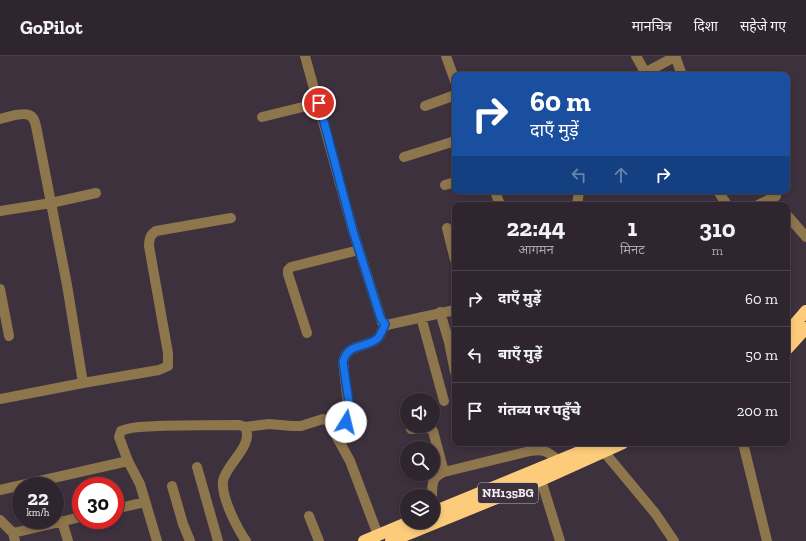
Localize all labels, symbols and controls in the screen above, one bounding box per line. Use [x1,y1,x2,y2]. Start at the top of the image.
text: GoPilot [20,16,82,39]
text: मानचित्र [632,18,672,35]
text: दिशा [694,18,718,35]
text: सहेजे गए [740,18,786,35]
text: 60 m [530,85,591,118]
pin [302,86,336,120]
icon: right [464,88,516,140]
icon: arrive [308,92,330,114]
text: दाएँ मुड़ें [530,119,579,141]
icon: left [568,164,590,186]
icon: ahead [610,164,632,186]
icon: right [652,164,674,186]
text: 22:44 [506,213,566,242]
text: 1 [628,213,637,242]
text: 310 [699,214,736,243]
text: आगमन [518,242,554,257]
text: मिनट [620,242,645,257]
text: m [712,243,723,258]
icon: right [464,288,486,310]
text: दाएँ मुड़ें [498,289,541,307]
text: 60 m [745,290,778,308]
icon: left [464,344,486,366]
text: बाएँ मुड़ें [498,345,542,363]
text: 50 m [745,346,778,364]
map controls [400,393,440,529]
button: sound [400,393,440,433]
icon: arrive [464,400,486,422]
position arrow [325,401,367,443]
text: गंतव्य पर पहुँचे [498,401,581,419]
text: 200 m [737,402,778,420]
button: search [400,441,440,481]
speed limit sign: 30 [72,477,124,529]
road number: NH135BG [478,483,538,503]
text: 22 [27,486,49,510]
button: layers [400,489,440,529]
text: km/h [27,507,49,519]

